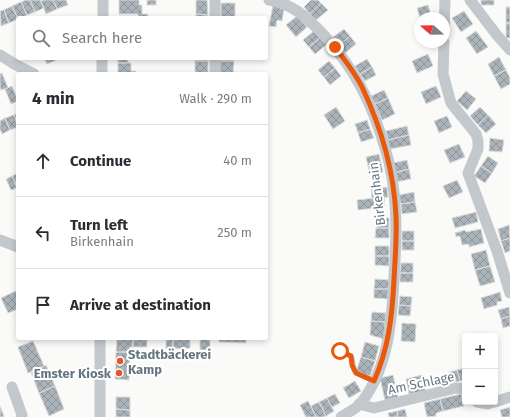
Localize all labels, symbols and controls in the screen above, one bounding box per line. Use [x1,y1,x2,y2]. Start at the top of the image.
north arrow [414,12,450,48]
search box [16,16,268,60]
icon: search [30,27,52,49]
text: Search here [62,29,142,47]
route end [326,38,344,56]
text: 4 min [32,88,75,109]
text: Walk · 290 m [179,91,252,106]
icon: ahead [32,150,54,172]
text: Continue [70,152,131,170]
text: 40 m [223,153,252,168]
street label: Birkenhain [366,161,388,227]
text: Turn left [70,216,128,234]
icon: left [32,222,54,244]
text: 250 m [217,225,252,240]
text: Birkenhain [70,234,134,249]
icon: arrive [32,294,54,316]
text: Arrive at destination [70,296,211,314]
map controls [462,333,498,405]
button: + [462,333,498,369]
route start [331,342,349,360]
place label: Stadtbäckerei Kamp [128,347,211,377]
marker: Stadtbäckerei Kamp [115,356,125,366]
place label: Emster Kiosk [34,366,112,381]
marker: Emster Kiosk [114,368,124,378]
street label: Am Schlage [387,369,455,397]
button: − [462,369,498,405]

